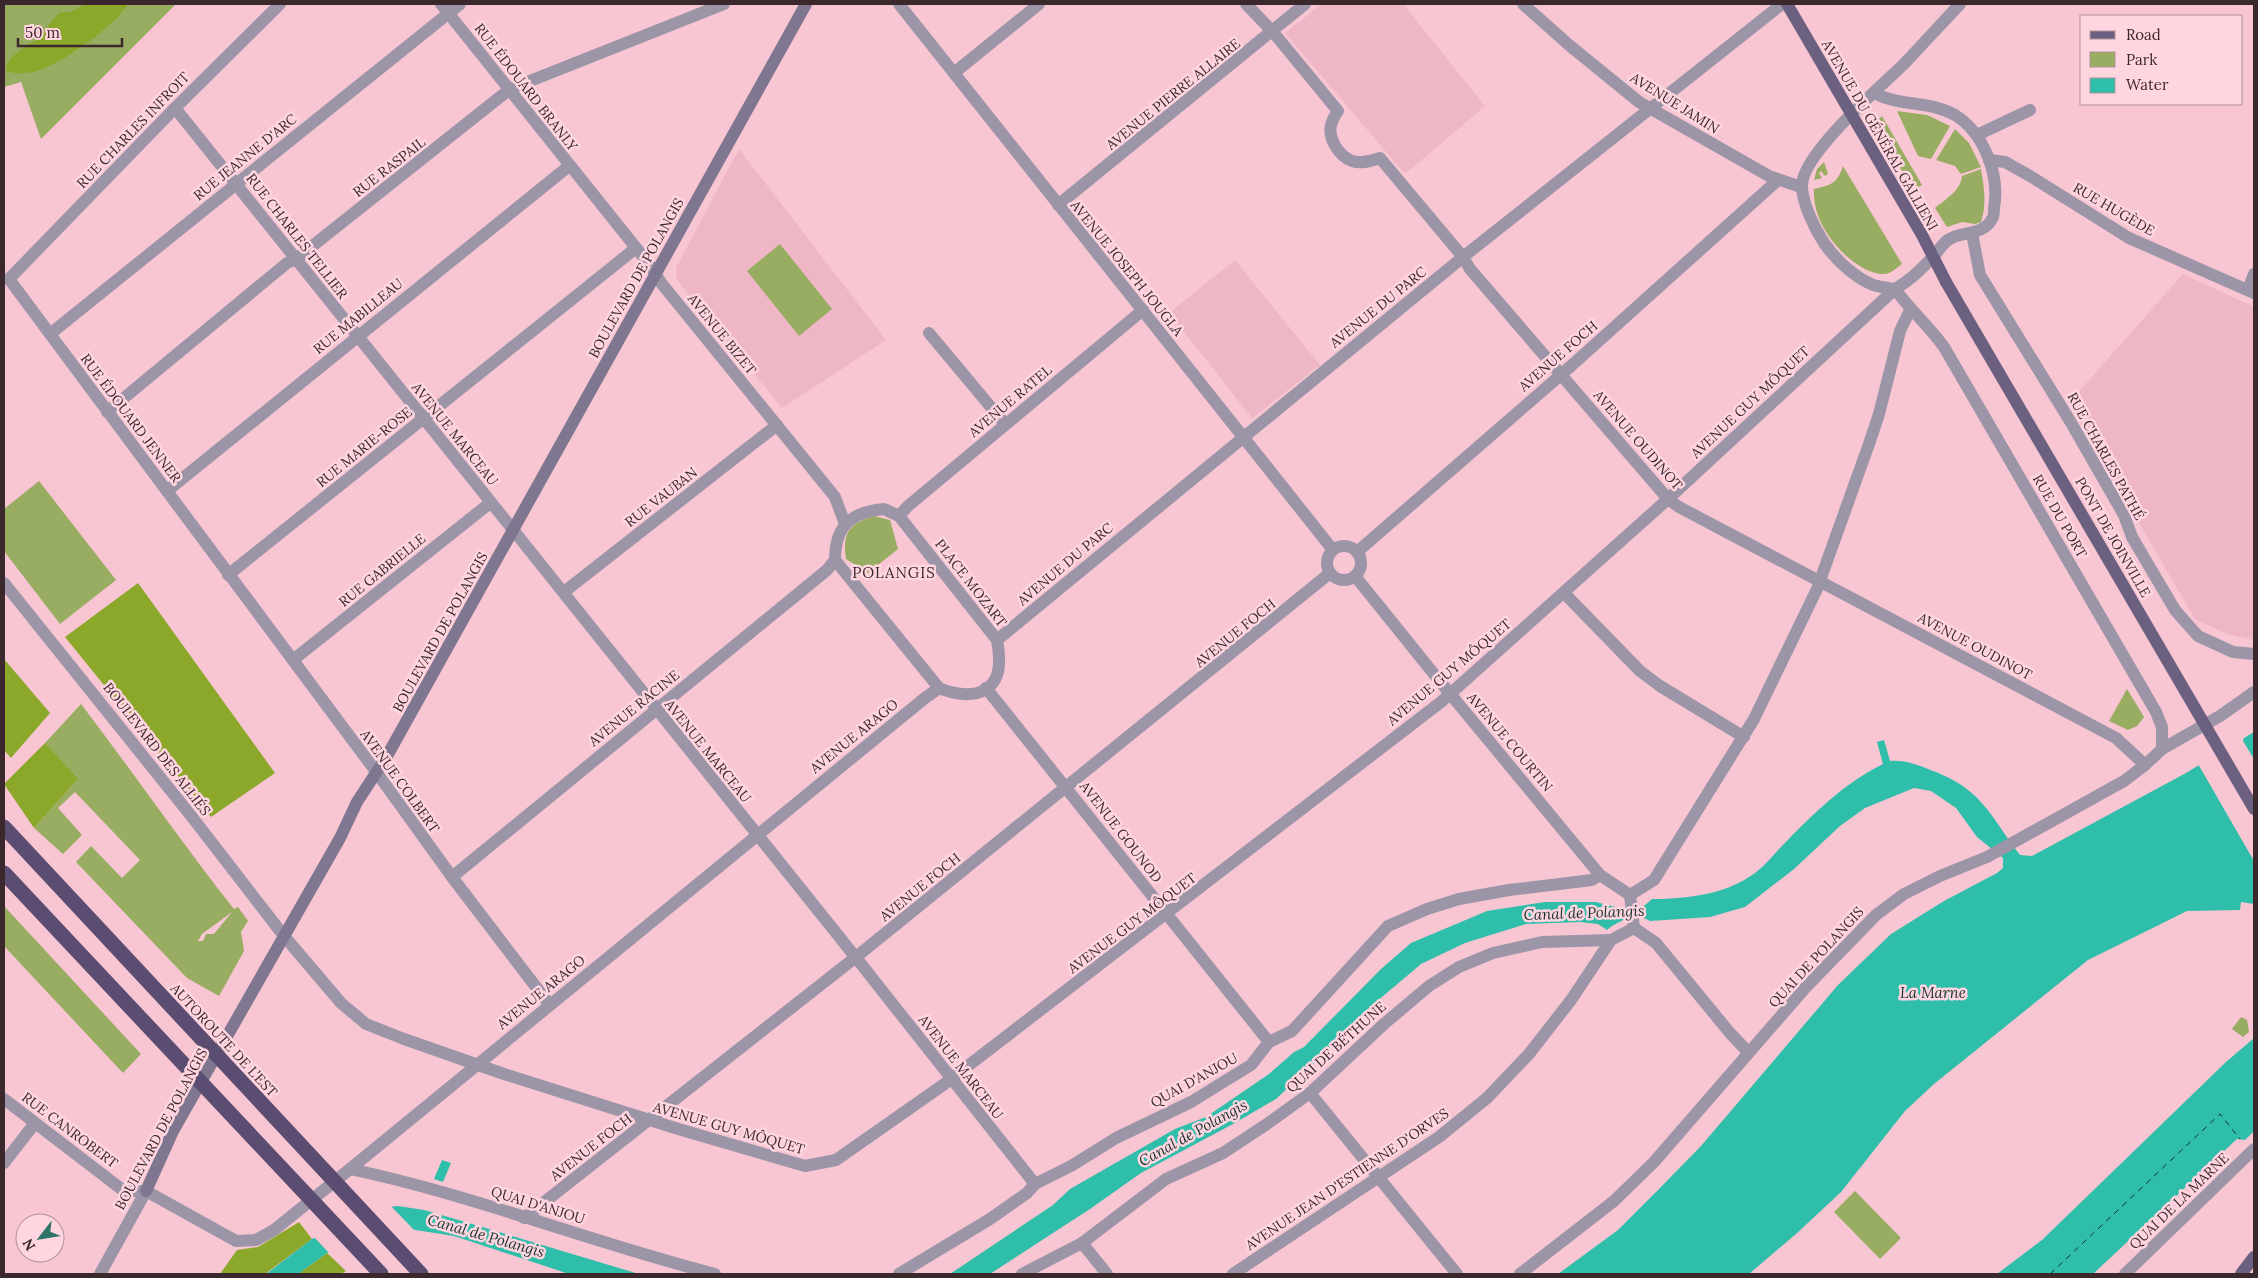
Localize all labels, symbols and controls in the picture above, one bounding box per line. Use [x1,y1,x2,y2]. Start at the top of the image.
scale bar [18,15,121,47]
legend [2080,15,2243,105]
street label: RUE ÉDOUARD BRANLY [471,20,582,155]
text: 50 m [25,23,60,42]
text: Road [2126,25,2161,44]
street label: AVENUE PIERRE ALLAIRE [1101,34,1244,154]
street label: AVENUE DU GÉNÉRAL GALLIENI [1817,36,1942,234]
text: Park [2126,50,2157,69]
street label: RUE CHARLES INFROIT [73,68,193,192]
street label: AVENUE JAMIN [1626,68,1723,138]
text: Water [2126,75,2169,94]
street label: RUE JEANNE D'ARC [190,110,301,204]
street label: RUE RASPAIL [349,133,429,201]
street label: RUE CHARLES TELLIER [242,170,352,303]
street label: RUE HUGÈDE [2070,178,2158,240]
street label: BOULEVARD DE POLANGIS [584,195,688,361]
street label: AVENUE JOSEPH JOUGLA [1066,196,1188,340]
street label: AVENUE DU PARC [1325,262,1430,352]
street label: RUE MABILLEAU [309,274,407,358]
street label: AVENUE BIZET [683,289,760,378]
street label: AVENUE FOCH [1514,317,1601,396]
street label: AVENUE GUY MÔQUET [1686,342,1813,463]
street label: RUE ÉDOUARD JENNER [77,350,185,486]
street label: AVENUE RATEL [964,361,1055,442]
street label: AVENUE MARCEAU [407,378,502,490]
street label: AVENUE OUDINOT [1589,386,1686,494]
street label: RUE CHARLES PATHÉ [2063,389,2149,523]
street label: RUE MARIE-ROSE [312,403,416,491]
street label: RUE VAUBAN [621,463,701,531]
street label: RUE DU PORT [2029,471,2091,561]
street label: PONT DE JOINVILLE [2071,474,2155,600]
street label: AVENUE DU PARC [1013,519,1117,610]
street label: RUE GABRIELLE [335,529,429,611]
street label: PLACE MOZART [931,535,1011,631]
street label: BOULEVARD DE POLANGIS [388,549,492,715]
district label: POLANGIS [852,563,936,582]
street label: AVENUE FOCH [1190,595,1279,672]
street label: AVENUE OUDINOT [1914,608,2035,684]
street label: AVENUE GUY MÔQUET [1382,615,1515,730]
street label: AVENUE RACINE [584,666,683,751]
street label: BOULEVARD DES ALLIÉS [99,679,215,819]
street label: AVENUE COURTIN [1463,688,1557,796]
street label: AVENUE MARCEAU [660,695,755,807]
street label: AVENUE ARAGO [806,695,902,778]
street label: AVENUE COLBERT [356,725,444,836]
street label: AVENUE GOUNOD [1075,777,1166,886]
street label: AVENUE FOCH [875,849,964,926]
street label: AVENUE GUY MÔQUET [1063,869,1200,978]
water label: Canal de Polangis [1523,901,1645,924]
street label: QUAI DE POLANGIS [1765,903,1867,1011]
street label: AVENUE ARAGO [493,951,589,1034]
street label: AUTOROUTE DE L’EST [166,979,281,1101]
water label: La Marne [1900,983,1966,1002]
street label: QUAI DE BÉTHUNE [1282,997,1390,1097]
street label: AVENUE MARCEAU [914,1010,1008,1123]
street label: BOULEVARD DE POLANGIS [111,1045,211,1213]
street label: QUAI D'ANJOU [1147,1048,1241,1111]
street label: RUE CANROBERT [18,1088,122,1172]
water label: Canal de Polangis [1135,1095,1250,1170]
street label: AVENUE GUY MÔQUET [650,1097,807,1158]
street label: AVENUE JEAN D'ESTIENNE D'ORVES [1241,1104,1452,1255]
street label: AVENUE FOCH [546,1109,636,1185]
street label: QUAI DE LA MARNE [2125,1149,2233,1253]
street label: QUAI D'ANJOU [489,1182,588,1228]
water label: Canal de Polangis [425,1210,547,1261]
north arrow [15,1213,65,1263]
text: N [18,1235,39,1254]

